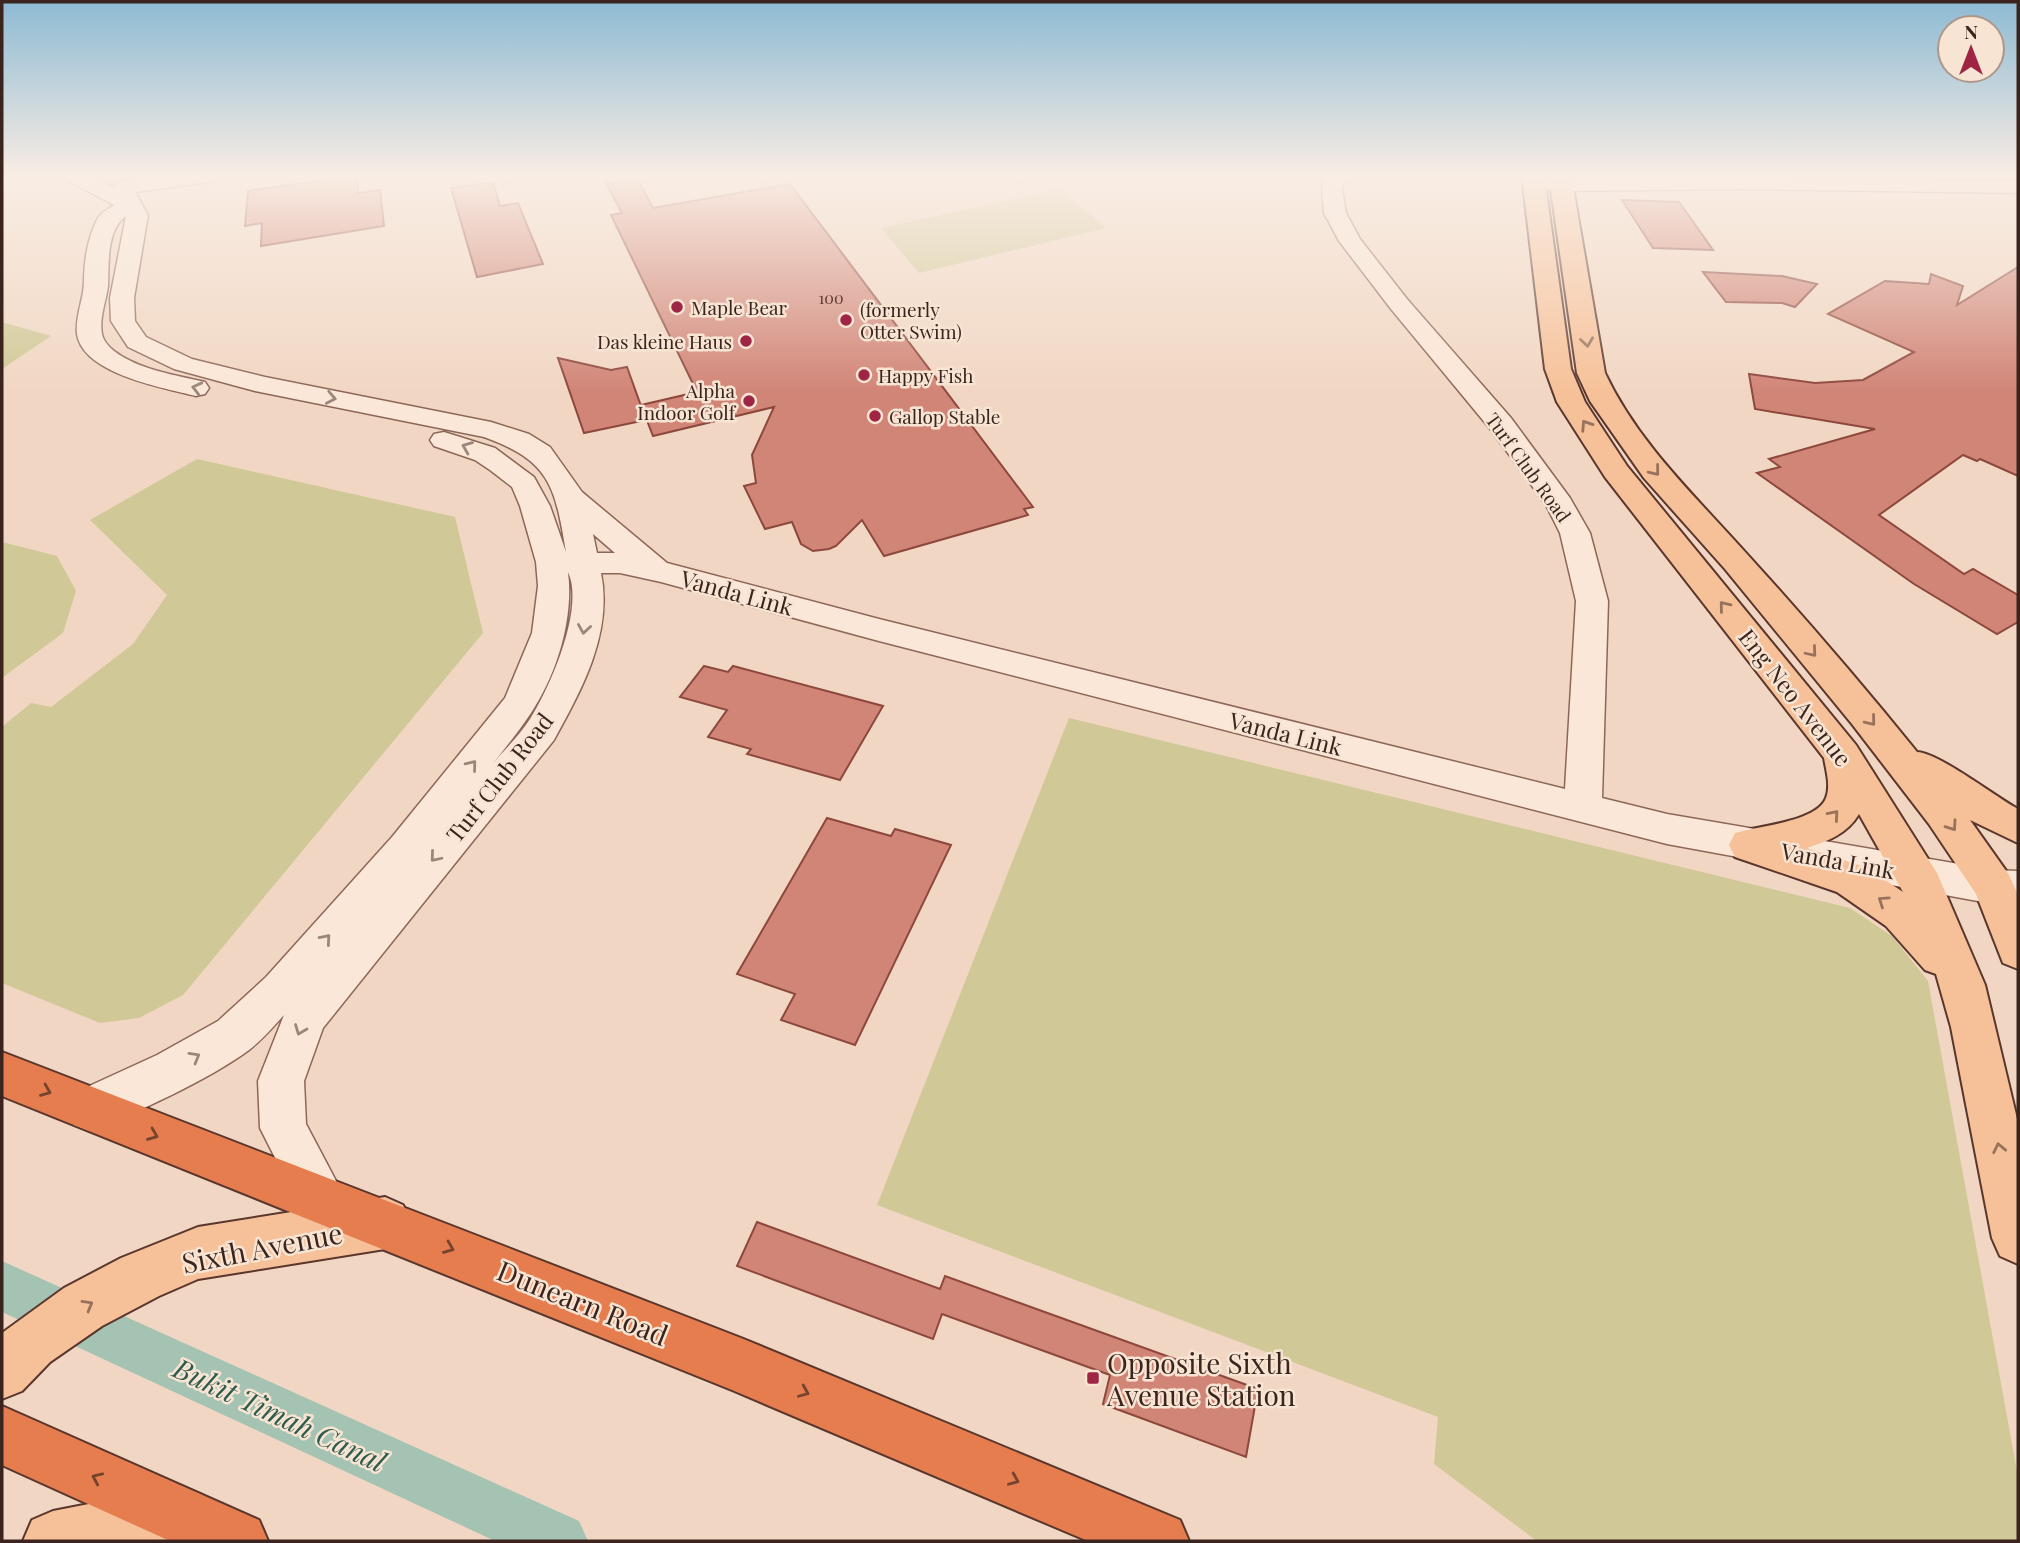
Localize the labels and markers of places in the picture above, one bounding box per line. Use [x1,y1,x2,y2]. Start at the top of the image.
place label: Maple Bear [691,294,787,320]
place label: (formerly Otter Swim) [860,296,962,344]
marker: Maple Bear [669,299,685,315]
marker: (formerly Otter Swim) [838,312,854,328]
place label: Das kleine Haus [597,328,732,354]
marker: Das kleine Haus [738,333,754,349]
place label: Happy Fish [878,362,973,388]
marker: Happy Fish [856,367,872,383]
place label: Alpha Indoor Golf [637,377,737,425]
marker: Alpha Indoor Golf [741,393,757,409]
place label: Gallop Stable [889,403,1000,429]
marker: Gallop Stable [867,408,883,424]
place label: Opposite Sixth Avenue Station [1106,1344,1296,1413]
marker: Opposite Sixth Avenue Station [1085,1370,1101,1386]

